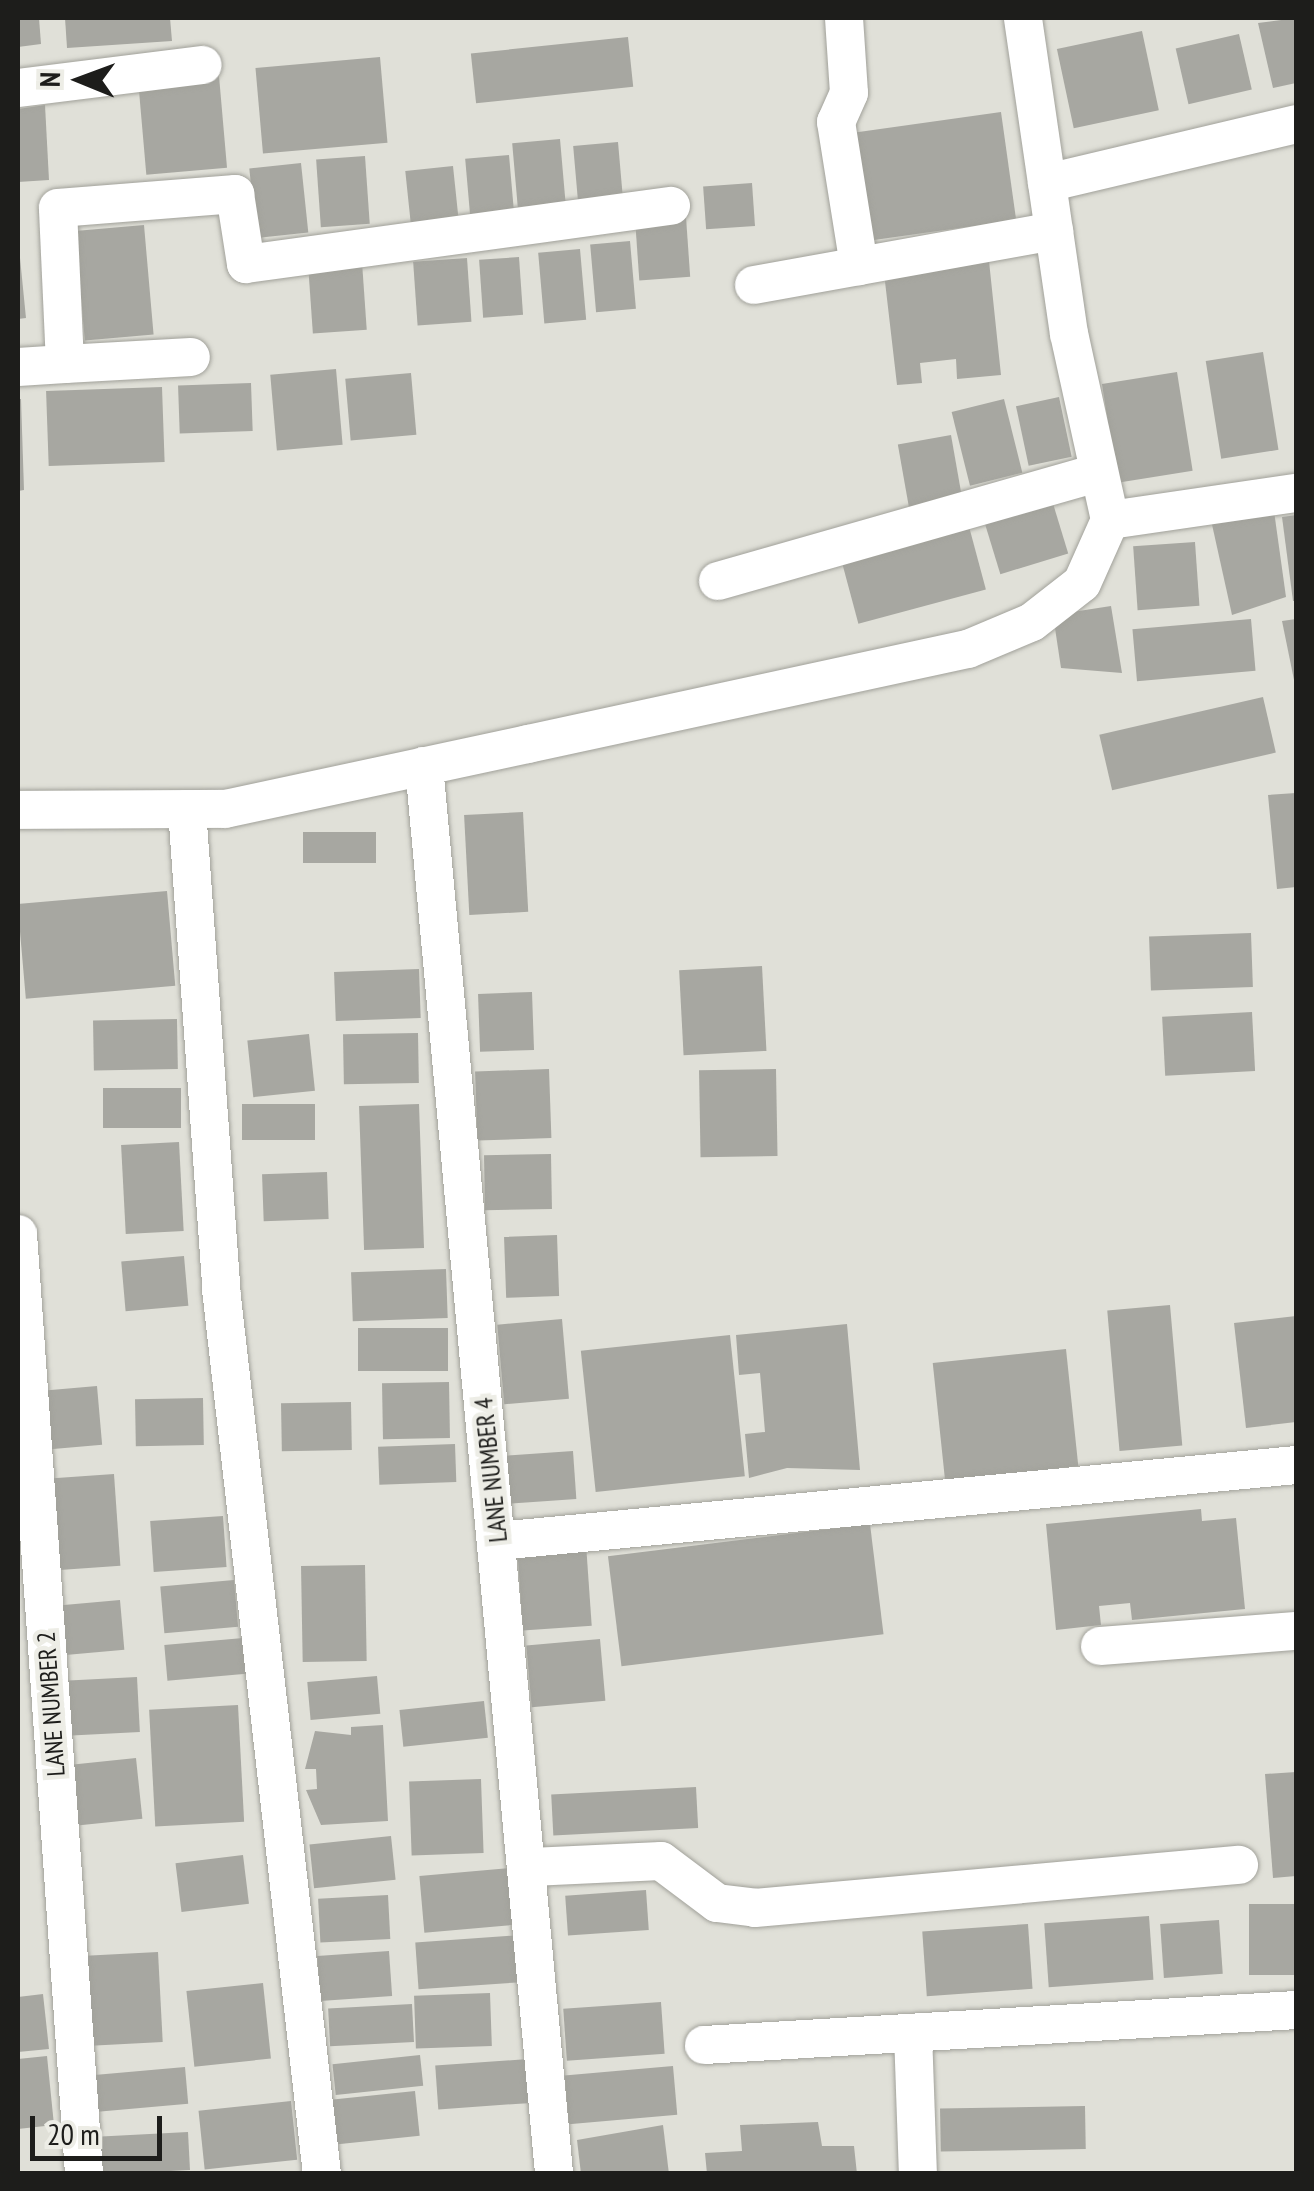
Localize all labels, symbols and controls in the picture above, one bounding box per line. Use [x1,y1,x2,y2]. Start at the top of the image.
north arrow [30,30,130,130]
text: N [31,72,68,87]
street label: LANE NUMBER 4 [468,1396,514,1544]
street label: LANE NUMBER 2 [31,1630,71,1778]
scale bar [35,2096,168,2158]
text: 20 m [47,2114,100,2153]

